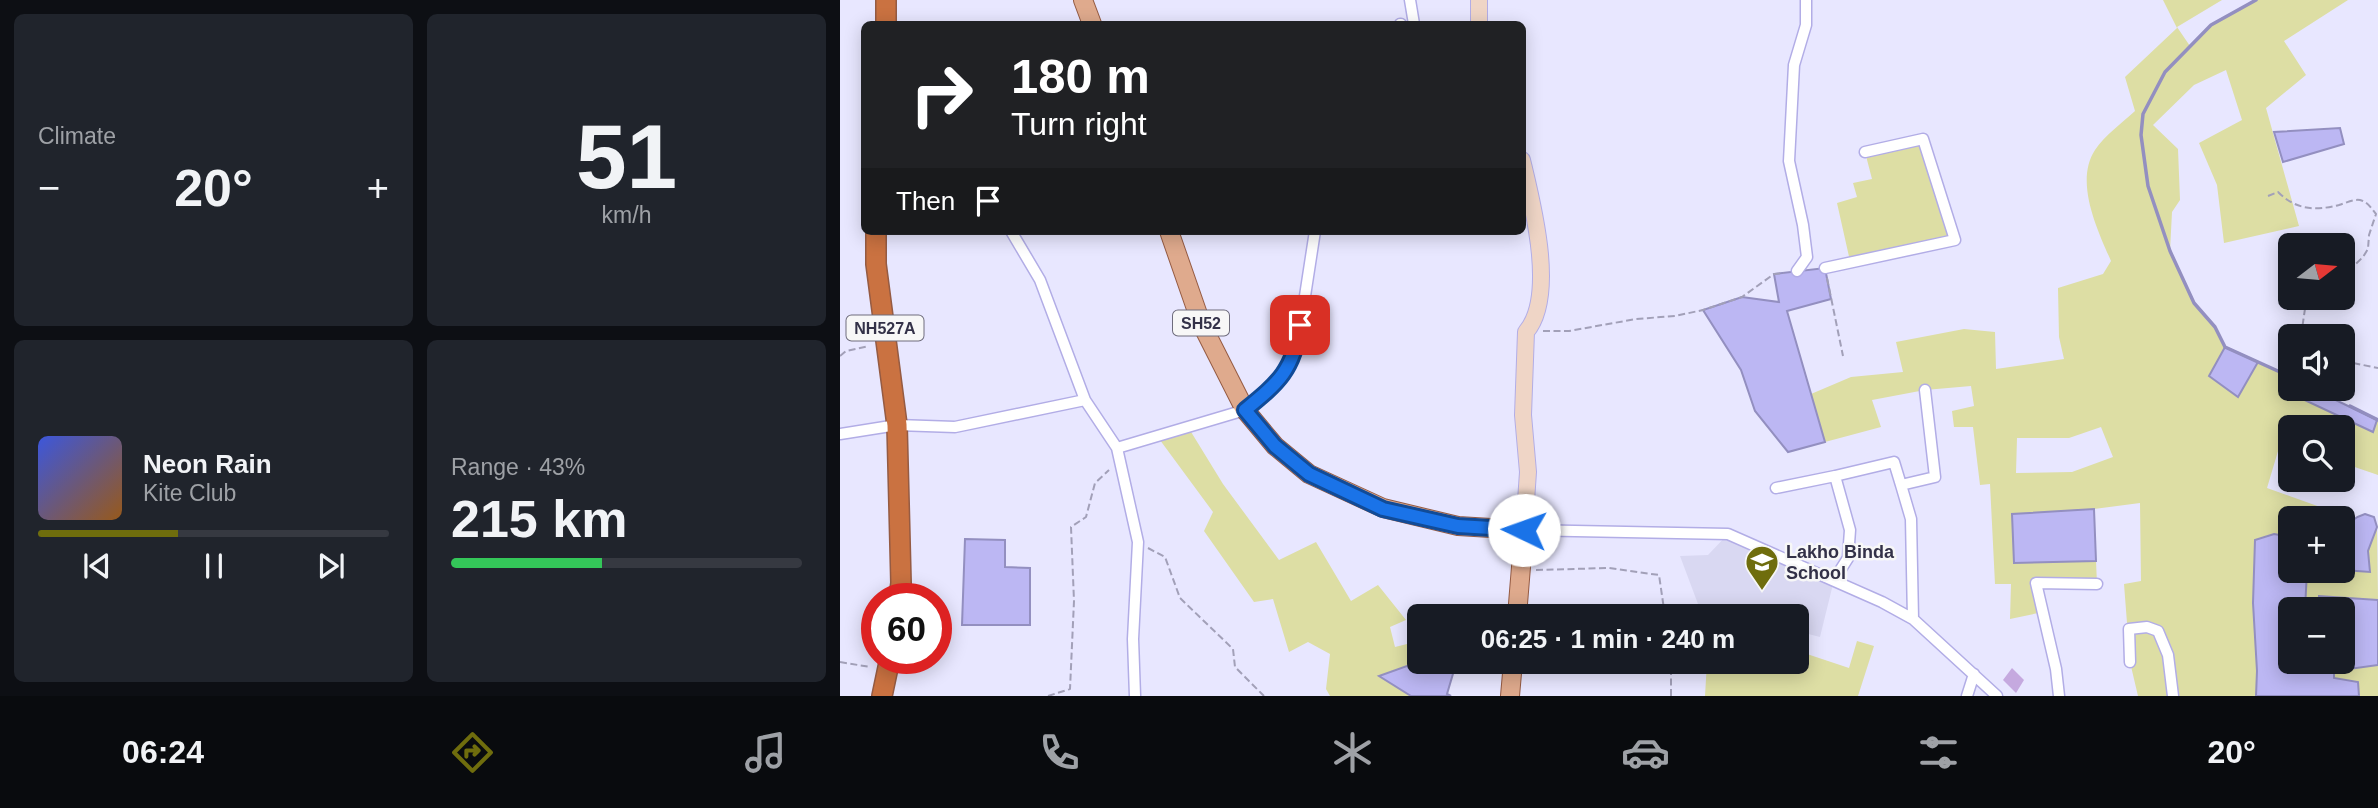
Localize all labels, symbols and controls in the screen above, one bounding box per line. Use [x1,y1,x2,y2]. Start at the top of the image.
icon: right [896,49,987,140]
text: 180 m [1011,49,1150,103]
text: 51 [576,106,677,207]
text: Turn right [1011,106,1147,142]
text: Climate [38,123,116,149]
text: 20° [174,159,253,217]
text: − [38,167,60,209]
text: + [367,167,389,209]
icon: arrive [969,182,1007,220]
text: Then [896,186,955,216]
text: km/h [602,202,651,228]
north arrow [2278,233,2356,310]
map controls [2278,233,2355,674]
pin [1270,295,1330,355]
icon: arrive [1281,306,1319,344]
road number: SH52 [1173,310,1229,336]
road number: NH527A [847,316,924,340]
button: sound [2278,324,2355,401]
button: search [2278,415,2355,492]
text: Neon Rain [143,449,272,479]
text: Range · 43% [451,454,585,480]
text: Kite Club [143,480,236,506]
text: 215 km [451,490,627,548]
position arrow [1487,493,1561,567]
button: + [2278,506,2355,583]
place label: Lakho Binda School [1786,542,1895,583]
school or university icon: Lakho Binda School [1743,543,1781,592]
icon: previous [78,547,116,585]
icon: pause [195,547,233,585]
icon: next [312,547,350,585]
speed limit sign: 60 [861,583,952,674]
button: − [2278,597,2355,674]
text: 06:25 · 1 min · 240 m [1481,624,1735,654]
icon: directions [448,728,497,777]
icon: music [741,728,790,777]
icon: phone [1035,728,1084,777]
icon: climate [1328,728,1377,777]
icon: car [1621,728,1670,777]
icon: filters [1914,728,1963,777]
text: 06:24 [122,734,204,770]
text: 20° [2207,734,2256,770]

